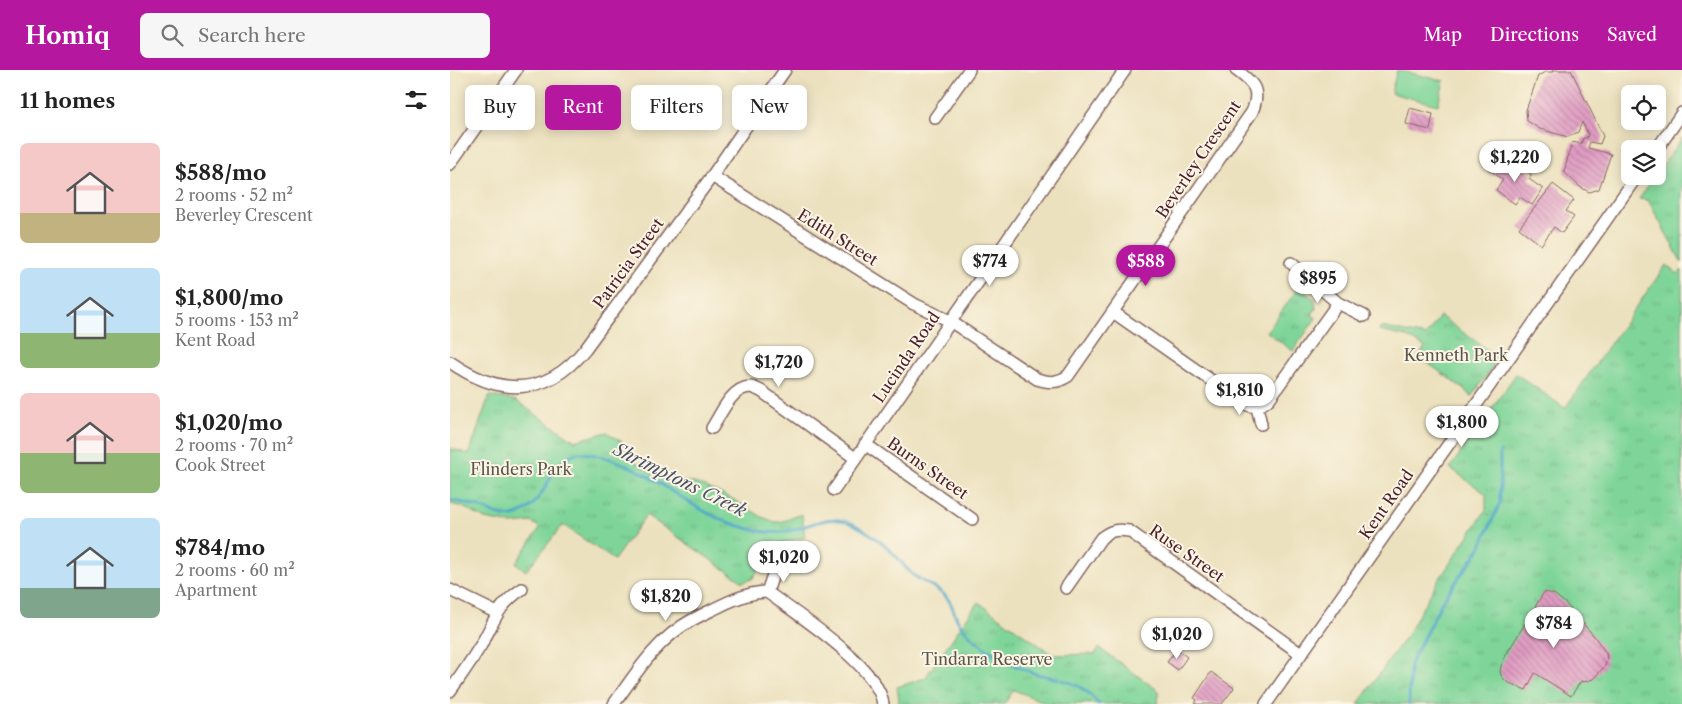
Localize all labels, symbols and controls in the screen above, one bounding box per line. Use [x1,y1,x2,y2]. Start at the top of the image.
search box [140,13,490,58]
text: Homiq [25,21,110,50]
icon: search [158,21,186,49]
text: Search here [198,24,306,47]
text: Map [1423,24,1462,46]
text: Directions [1490,24,1579,46]
text: Saved [1607,24,1657,46]
chip: Buy [465,85,535,130]
chip: Rent [545,85,621,130]
chip: Filters [631,85,722,130]
chip: New [732,85,807,130]
map controls [1621,85,1666,185]
button: locate [1621,85,1666,130]
icon: filters [402,86,430,114]
text: 11 homes [20,88,115,113]
street label: Beverley Crescent [1151,96,1245,222]
pin: $1,220 [1474,140,1556,183]
button: layers [1621,140,1666,185]
text: $1,220 [1490,147,1540,167]
text: $588/mo [175,160,266,185]
icon: home [60,163,120,223]
text: 2 rooms · 52 m² [175,185,293,205]
street label: Edith Street [794,204,882,270]
text: Beverley Crescent [175,205,313,225]
street label: Patricia Street [588,213,668,312]
pin: $774 [960,244,1020,287]
pin: $588 [1116,244,1176,287]
text: $774 [973,251,1007,271]
text: $588 [1127,251,1165,271]
pin: $895 [1288,262,1348,304]
text: $895 [1299,268,1337,288]
text: $1,800/mo [175,285,283,310]
icon: home [60,288,120,348]
street label: Lucinda Road [868,307,944,406]
text: 5 rooms · 153 m² [175,310,299,330]
text: Kent Road [175,330,256,350]
park label: Kenneth Park [1404,345,1509,365]
pin: $1,720 [738,346,820,388]
text: $1,720 [755,352,803,372]
pin: $1,810 [1199,374,1281,416]
text: $1,810 [1216,380,1264,400]
pin: $1,800 [1421,406,1503,448]
text: $1,020/mo [175,410,283,435]
text: $1,800 [1437,412,1487,432]
icon: home [60,413,120,473]
street label: Burns Street [884,433,973,503]
text: 2 rooms · 70 m² [175,435,293,455]
water label: Shrimptons Creek [609,438,751,522]
text: Cook Street [175,455,265,475]
park label: Flinders Park [470,459,572,479]
street label: Kent Road [1355,465,1417,543]
street label: Ruse Street [1146,520,1229,586]
text: $784/mo [175,535,265,560]
icon: home [60,538,120,598]
pin: $1,020 [743,540,825,583]
text: $1,020 [759,547,809,567]
text: 2 rooms · 60 m² [175,560,295,580]
text: Apartment [175,580,257,600]
pin: $1,820 [625,580,707,622]
text: $1,820 [641,586,691,606]
pin: $784 [1524,606,1584,649]
text: $784 [1536,613,1572,633]
pin: $1,020 [1136,618,1218,660]
text: $1,020 [1152,624,1202,644]
park label: Tindarra Reserve [921,649,1053,669]

